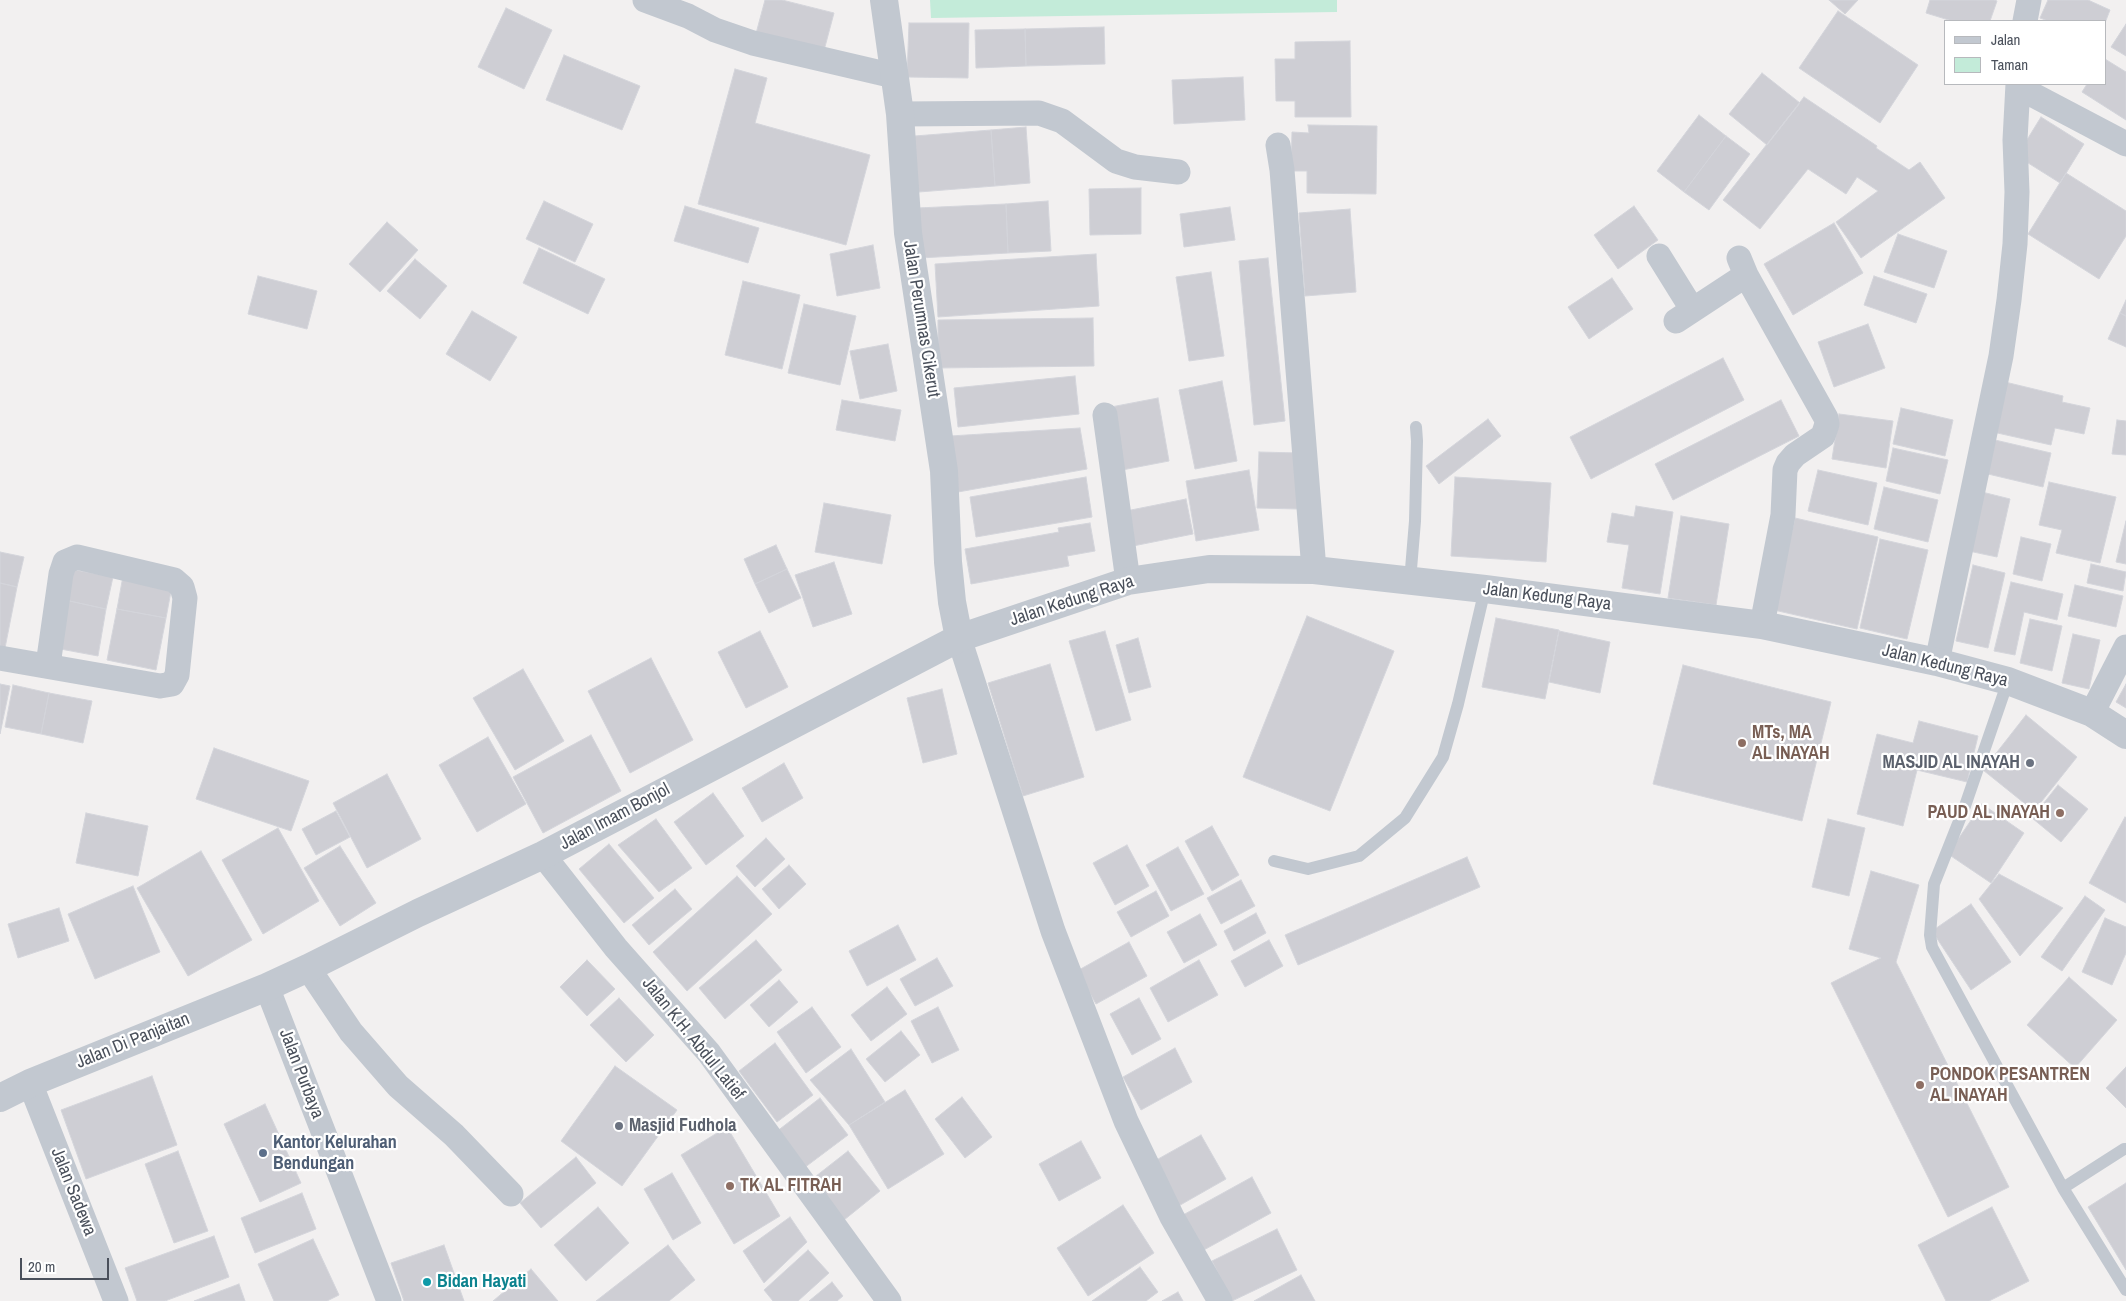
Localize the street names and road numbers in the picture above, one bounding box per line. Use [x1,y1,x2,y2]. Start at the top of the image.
street label: Jalan Perumnas Cikerut [898,239,944,399]
street label: Jalan Kedung Raya [1007,571,1137,631]
street label: Jalan Kedung Raya [1482,578,1612,616]
street label: Jalan Kedung Raya [1880,640,2010,692]
street label: Jalan Imam Bonjol [556,779,674,855]
street label: Jalan K.H. Abdul Latief [637,974,749,1104]
street label: Jalan Di Panjaitan [73,1008,193,1074]
street label: Jalan Purbaya [274,1026,328,1122]
street label: Jalan Sadewa [46,1145,100,1239]

